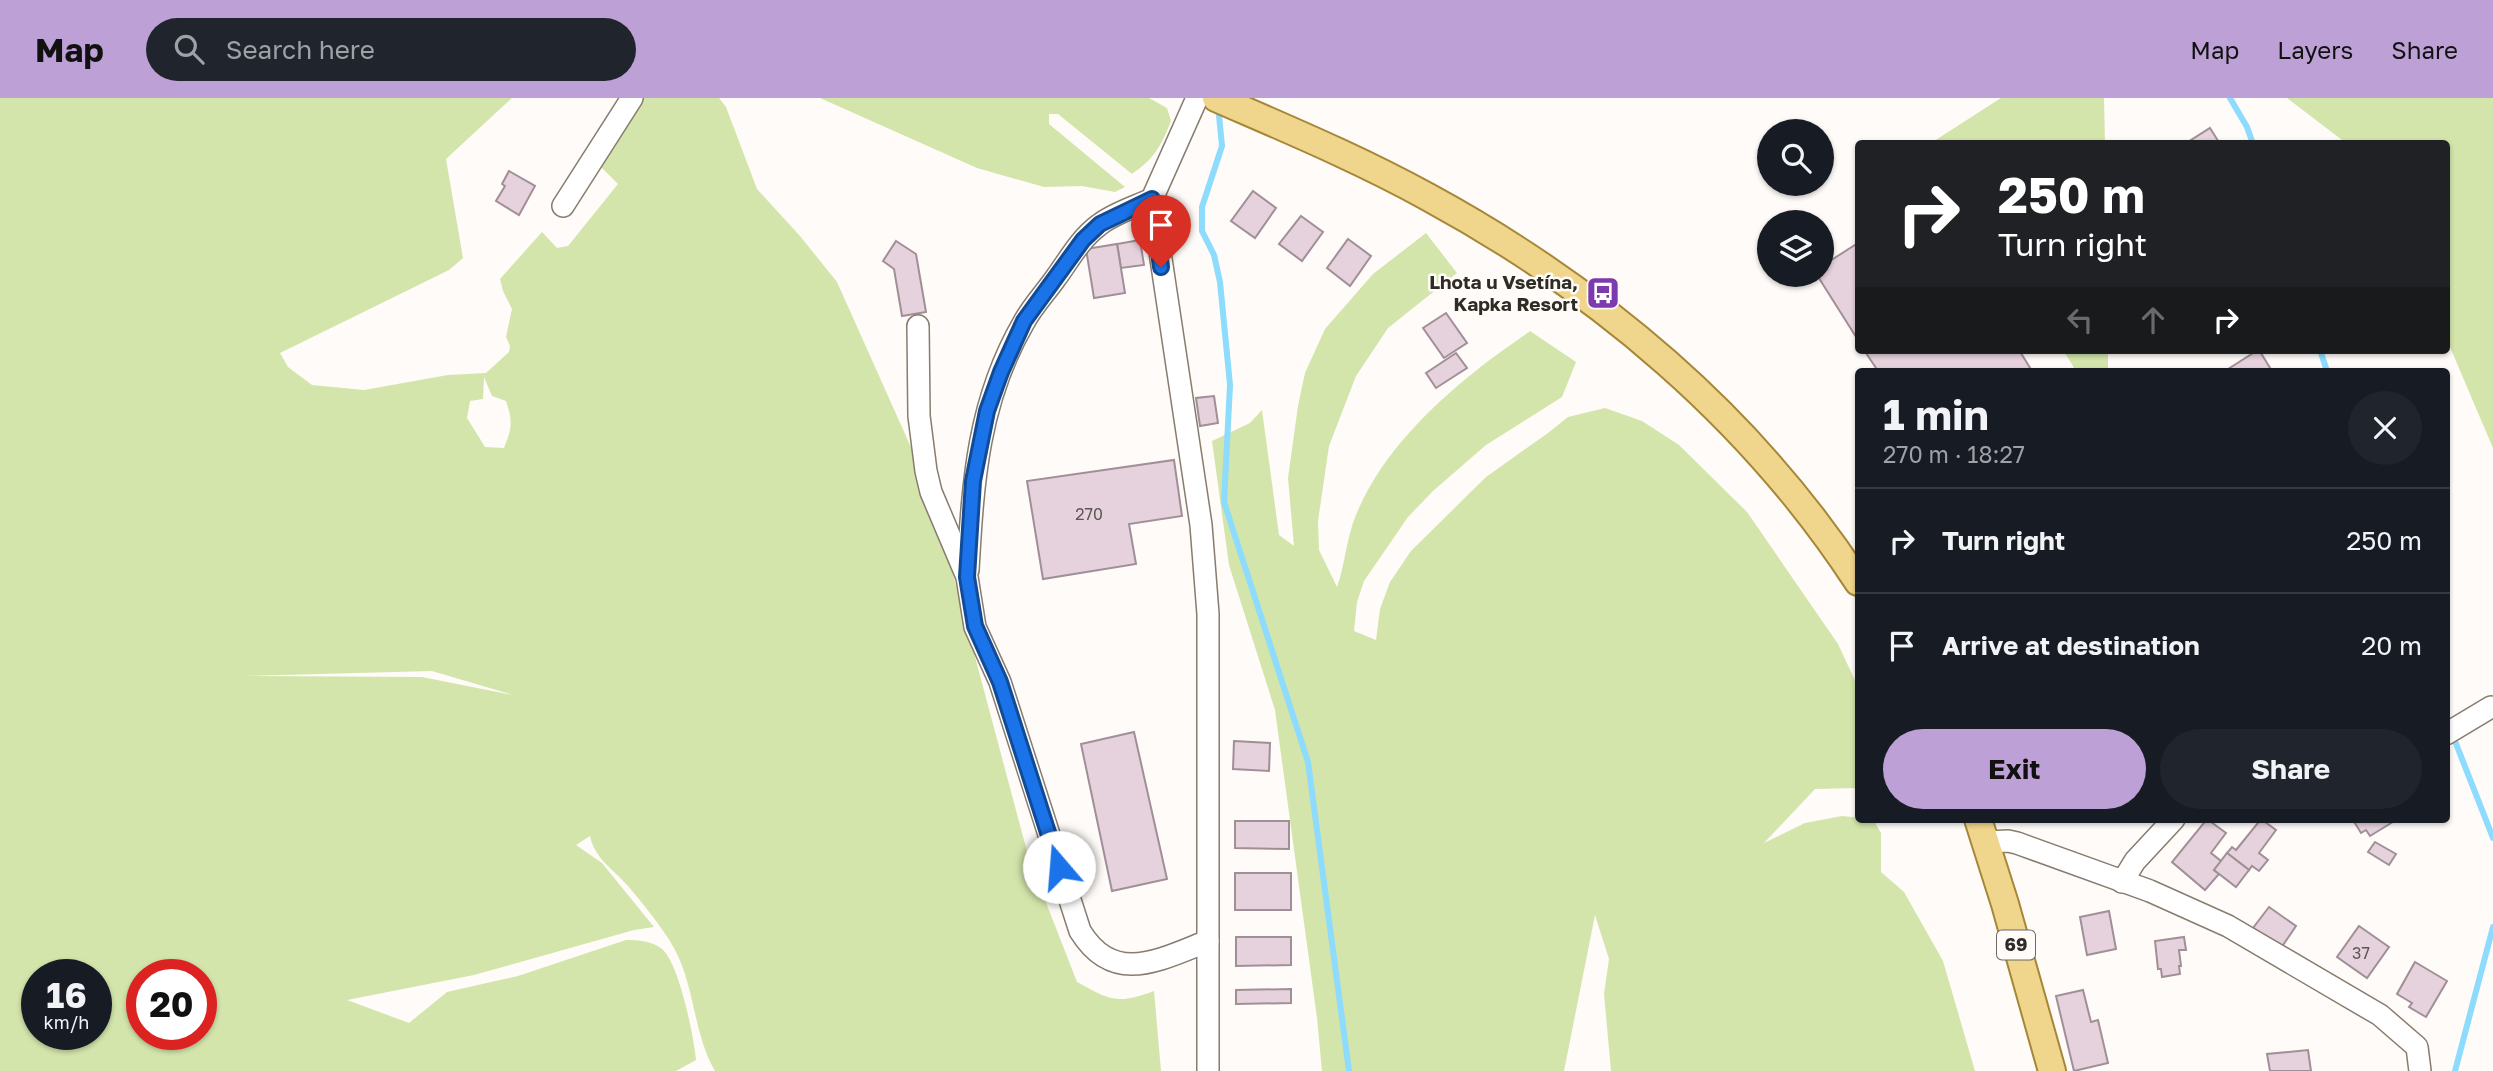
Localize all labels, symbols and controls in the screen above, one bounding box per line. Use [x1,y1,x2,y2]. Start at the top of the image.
search box [146,18,636,81]
text: Map [35,30,104,69]
icon: search [170,30,208,68]
text: Search here [226,34,375,65]
text: Map [2190,35,2239,64]
text: Layers [2277,35,2353,64]
text: Share [2391,35,2458,64]
map controls [1757,119,1834,287]
button: search [1757,119,1834,196]
text: 250 m [1998,165,2145,224]
icon: right [1883,168,1974,259]
pin [1131,195,1191,267]
icon: arrive [1142,206,1180,244]
button: layers [1757,210,1834,287]
text: Turn right [1998,225,2147,263]
place label: Lhota u Vsetína, Kapka Resort [1429,270,1578,315]
bus stop icon: Lhota u Vsetína, Kapka Resort [1584,274,1622,312]
icon: left [2061,301,2099,339]
icon: ahead [2134,301,2172,339]
icon: right [2207,301,2245,339]
text: 1 min [1883,389,1989,439]
button: close [2348,391,2422,465]
text: 270 m · 18:27 [1883,440,2025,468]
house number: 270 [1075,504,1103,524]
icon: right [1883,522,1921,560]
text: Turn right [1942,525,2065,556]
text: 250 m [2346,525,2422,556]
icon: arrive [1883,627,1921,665]
text: Arrive at destination [1942,630,2200,661]
text: 20 m [2361,630,2422,661]
button: Exit [1883,729,2146,809]
button: Share [2160,729,2422,809]
position arrow [1022,830,1096,904]
road number: 69 [1997,930,2035,960]
house number: 37 [2352,943,2370,963]
speed limit sign: 20 [126,959,217,1050]
text: 16 [46,974,87,1016]
text: km/h [44,1011,89,1033]

